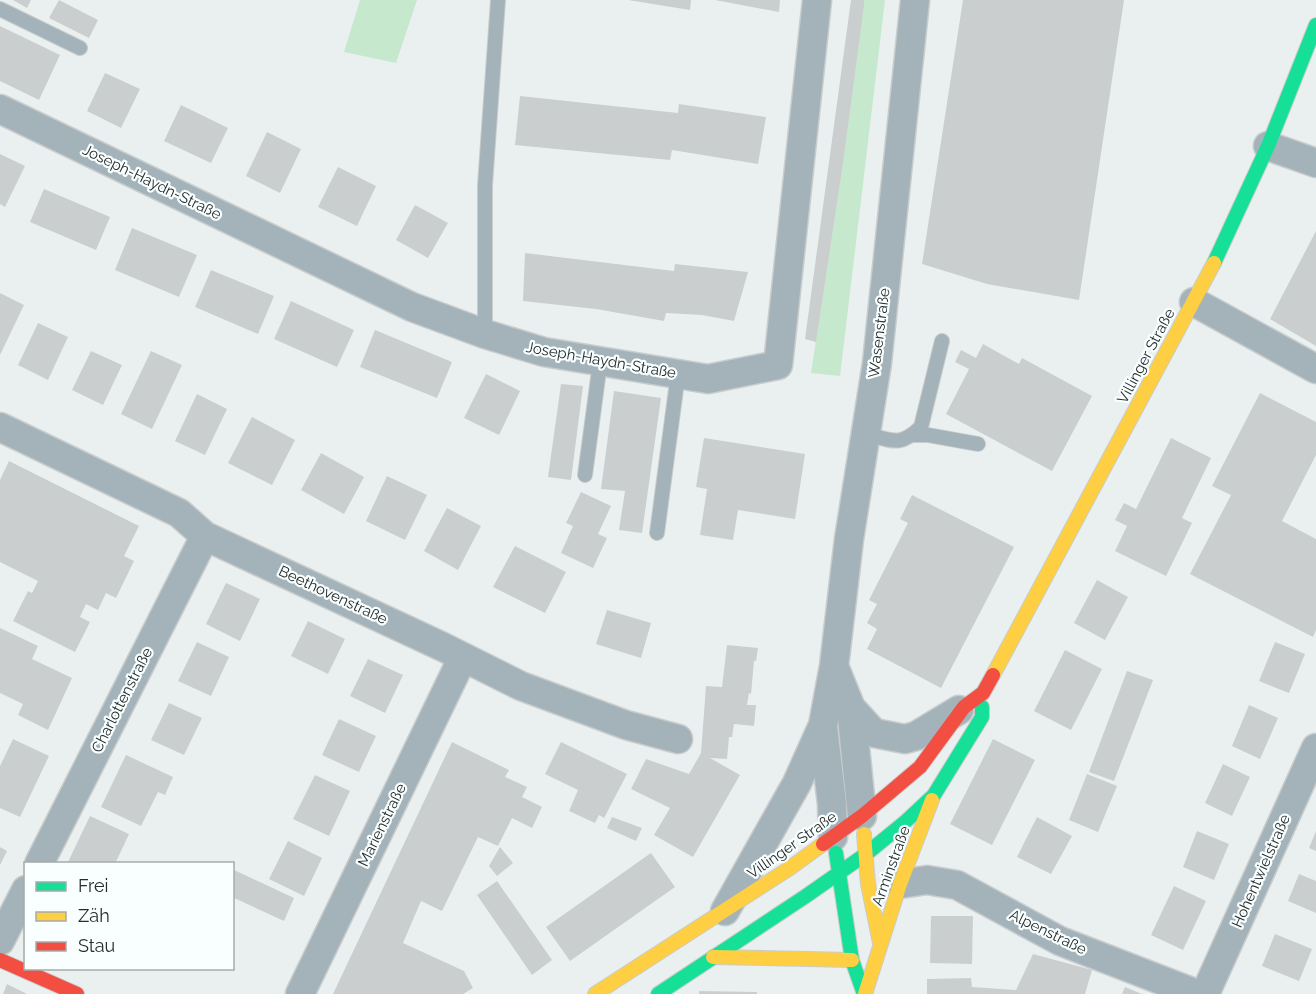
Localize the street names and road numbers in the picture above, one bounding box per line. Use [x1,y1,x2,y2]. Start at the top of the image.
street label: Joseph-Haydn-Straße [80,141,224,224]
street label: Wasenstraße [865,287,893,379]
street label: Villinger Straße [1113,305,1179,407]
street label: Joseph-Haydn-Straße [525,338,678,382]
street label: Beethovenstraße [276,562,390,628]
street label: Charlottenstraße [88,644,156,756]
street label: Marienstraße [354,780,410,869]
street label: Villinger Straße [744,807,840,882]
street label: Hohentwielstraße [1228,811,1294,930]
street label: Arminstraße [868,823,914,909]
street label: Alpenstraße [1006,906,1090,959]

